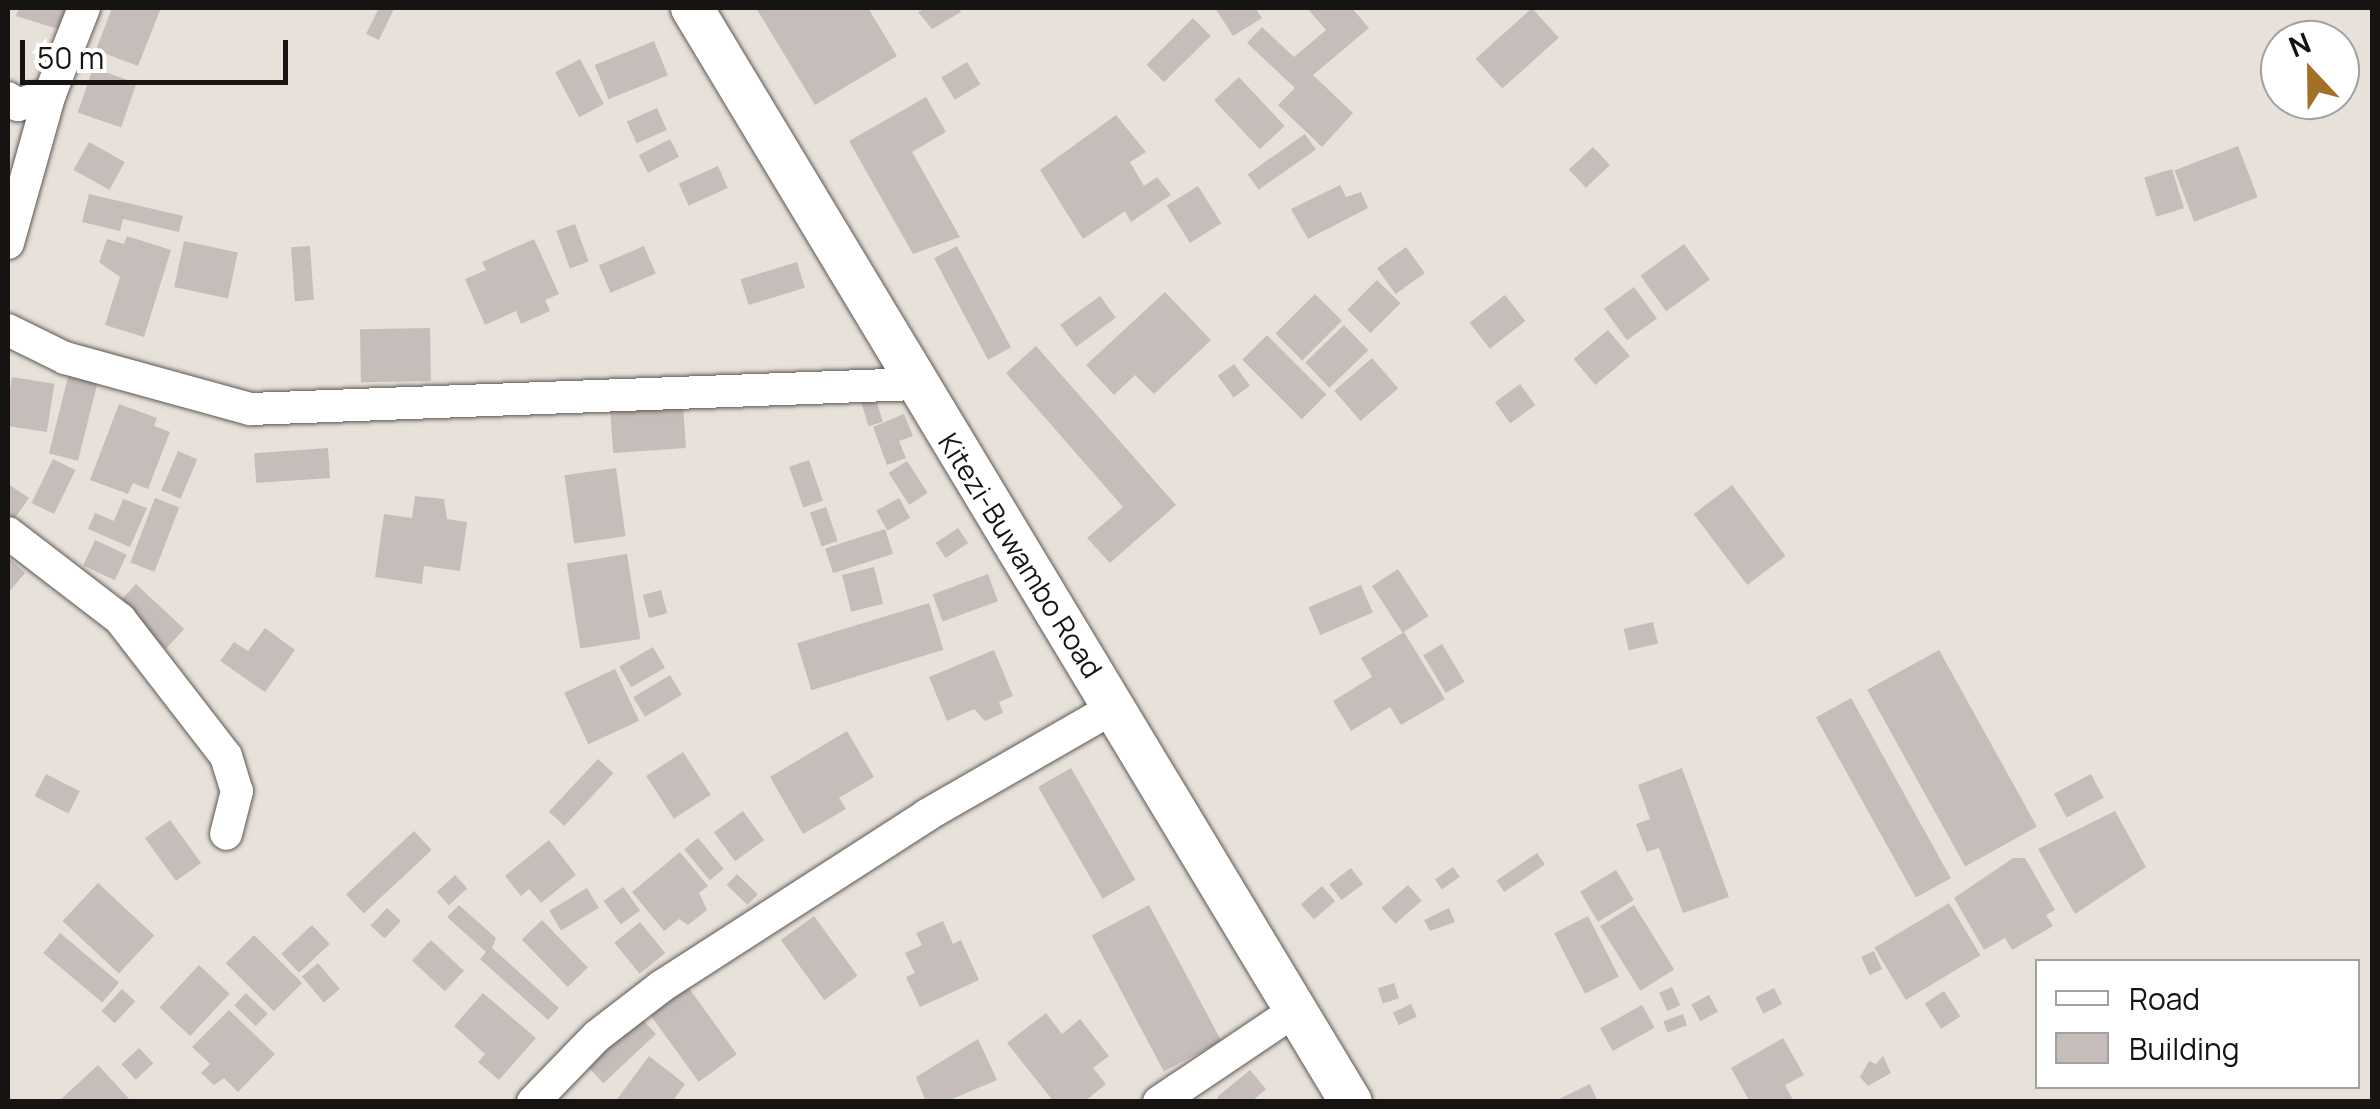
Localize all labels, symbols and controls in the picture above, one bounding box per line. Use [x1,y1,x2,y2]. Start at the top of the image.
scale bar [25,20,292,82]
north arrow [2260,20,2360,120]
text: N [2283,23,2316,65]
text: 50 m [37,37,104,78]
street label: Kitezi-Buwambo Road [932,426,1110,684]
legend [2035,959,2360,1089]
text: Road [2129,978,2200,1019]
text: Building [2129,1028,2240,1069]

